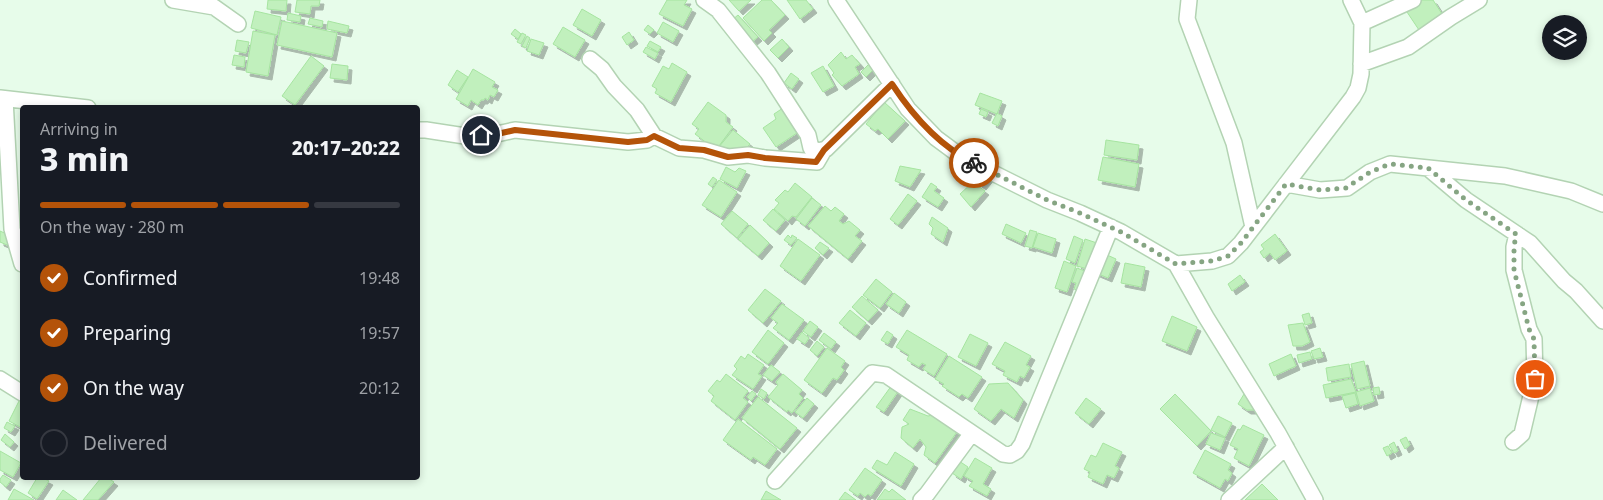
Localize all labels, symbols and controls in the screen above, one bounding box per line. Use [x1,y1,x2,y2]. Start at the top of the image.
map controls [1542,15,1587,60]
button: layers [1542,15,1587,60]
pin [460,114,502,156]
text: Arriving in [40,118,118,140]
icon: home [467,121,495,149]
text: 20:17–20:22 [292,135,400,161]
text: 3 min [40,137,129,180]
courier [949,138,999,188]
icon: bike [960,149,988,177]
text: On the way · 280 m [40,216,184,238]
icon: check [40,264,68,292]
text: Confirmed [83,265,178,291]
text: 19:48 [359,267,400,289]
icon: check [40,319,68,347]
text: Preparing [83,320,171,346]
text: 19:57 [359,322,400,344]
pin [1514,358,1556,400]
icon: bag [1521,365,1549,393]
icon: check [40,374,68,402]
text: On the way [83,375,184,401]
text: 20:12 [359,377,400,399]
text: Delivered [83,430,168,456]

